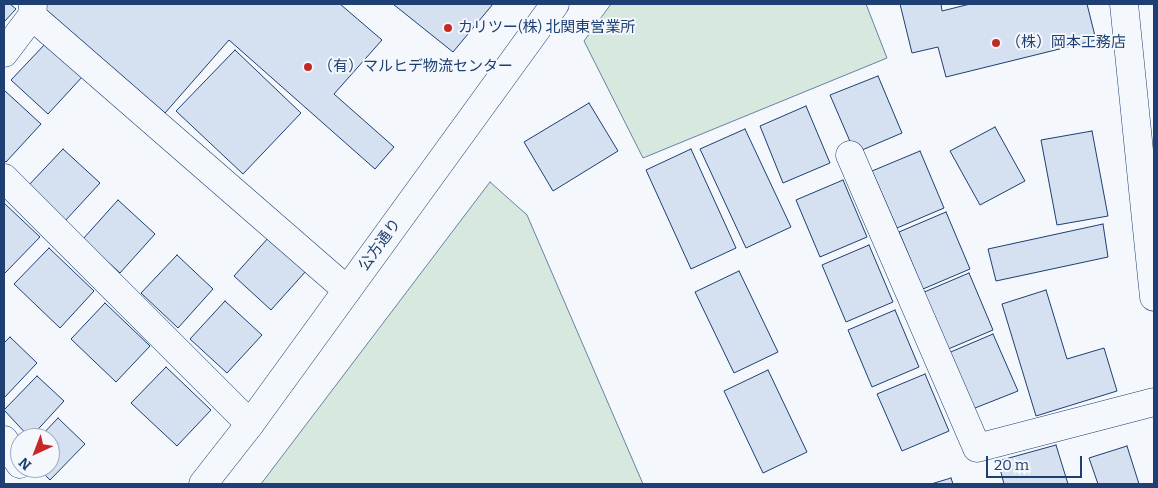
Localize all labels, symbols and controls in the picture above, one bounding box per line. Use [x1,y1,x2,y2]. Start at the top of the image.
place label: カリツー(株) 北関東営業所 [458,19,635,37]
marker: カリツー(株) 北関東営業所 [442,22,454,34]
place label: （株）岡本工務店 [1006,34,1126,52]
marker: （株）岡本工務店 [990,37,1002,49]
place label: （有）マルヒデ物流センター [318,58,513,76]
marker: （有）マルヒデ物流センター [302,61,314,73]
street label: 公方通り [355,215,405,275]
north arrow [10,428,60,478]
scale bar [988,446,1084,478]
text: N [15,454,35,474]
text: 20 m [994,456,1029,474]

